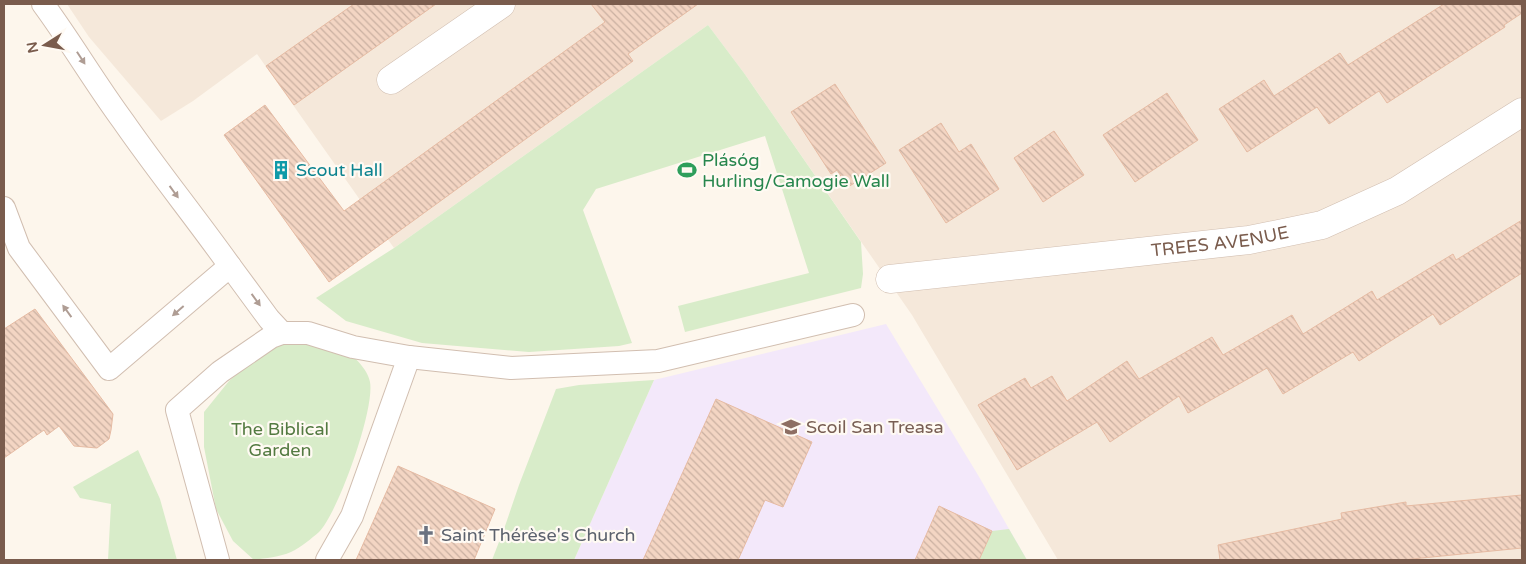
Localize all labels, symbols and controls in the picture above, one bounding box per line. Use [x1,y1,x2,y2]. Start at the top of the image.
north arrow [20,20,70,70]
text: N [23,40,42,55]
one-way arrow [77,51,86,65]
place label: Plásóg Hurling/Camogie Wall [702,149,890,192]
building icon: Scout Hall [270,159,292,181]
place label: Scout Hall [296,159,383,181]
sports icon: Plásóg Hurling/Camogie Wall [676,159,698,181]
one-way arrow [168,185,179,198]
street label: TREES AVENUE [1150,221,1291,262]
one-way arrow [250,293,261,306]
one-way arrow [61,305,72,318]
one-way arrow [171,305,184,316]
school or university icon: Scoil San Treasa [780,416,802,438]
place label: Scoil San Treasa [806,416,944,438]
park label: The Biblical Garden [231,418,329,461]
church icon: Saint Thérèse's Church [415,524,437,546]
place label: Saint Thérèse's Church [441,524,636,546]

